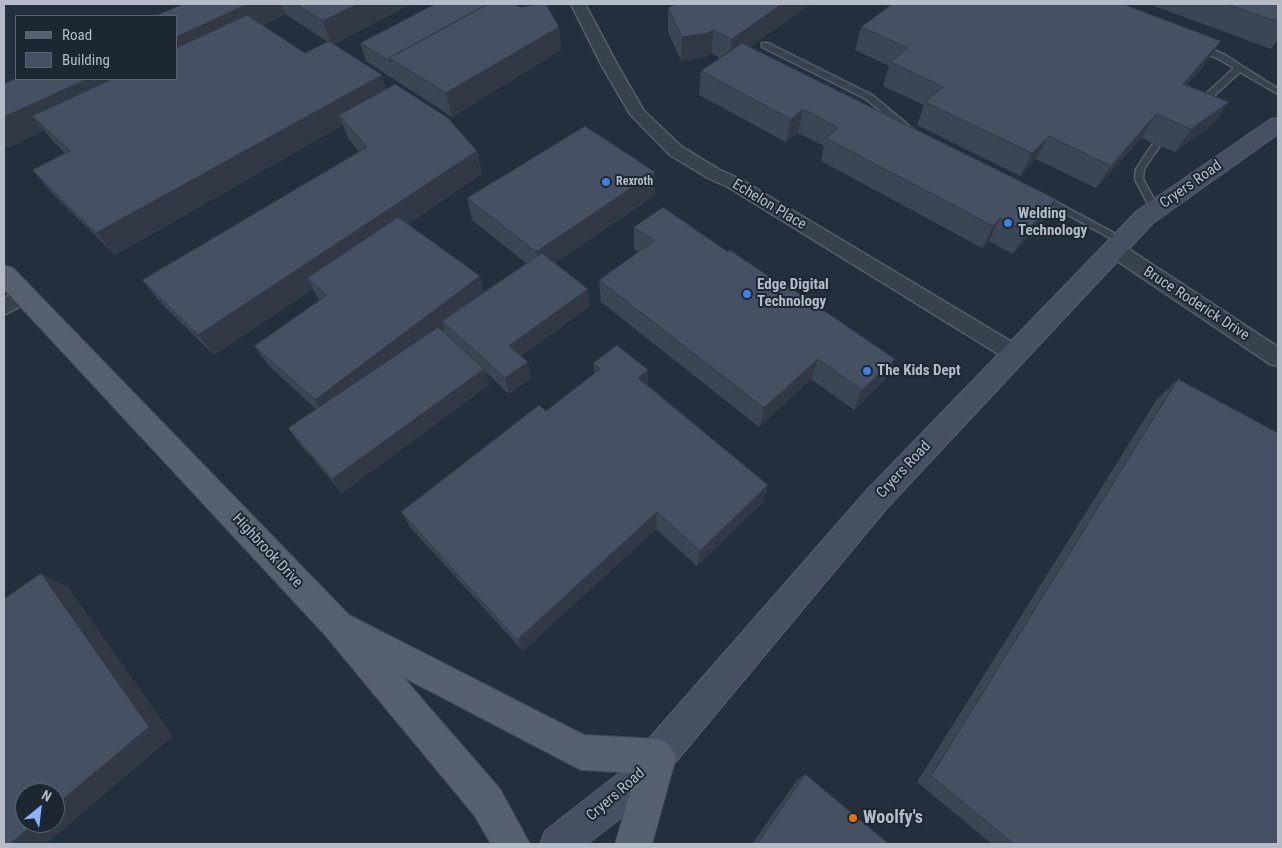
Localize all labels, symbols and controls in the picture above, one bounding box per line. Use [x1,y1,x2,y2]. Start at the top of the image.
legend [15,15,178,80]
text: Road [62,26,92,44]
text: Building [62,51,110,69]
street label: Cryers Road [1157,157,1225,213]
place label: Rexroth [616,175,653,189]
marker: Rexroth [600,176,612,188]
street label: Echelon Place [729,176,809,234]
place label: Welding Technology [1018,205,1087,240]
marker: Welding Technology [1002,217,1014,229]
street label: Bruce Roderick Drive [1140,263,1252,345]
place label: Edge Digital Technology [757,276,829,311]
marker: Edge Digital Technology [741,288,753,300]
place label: The Kids Dept [877,362,961,380]
marker: The Kids Dept [861,365,873,377]
street label: Cryers Road [873,438,935,502]
street label: Highbrook Drive [228,510,306,592]
street label: Cryers Road [583,765,649,825]
north arrow [15,783,65,833]
text: N [39,787,54,805]
place label: Woolfy's [863,807,923,829]
marker: Woolfy's [847,812,859,824]

